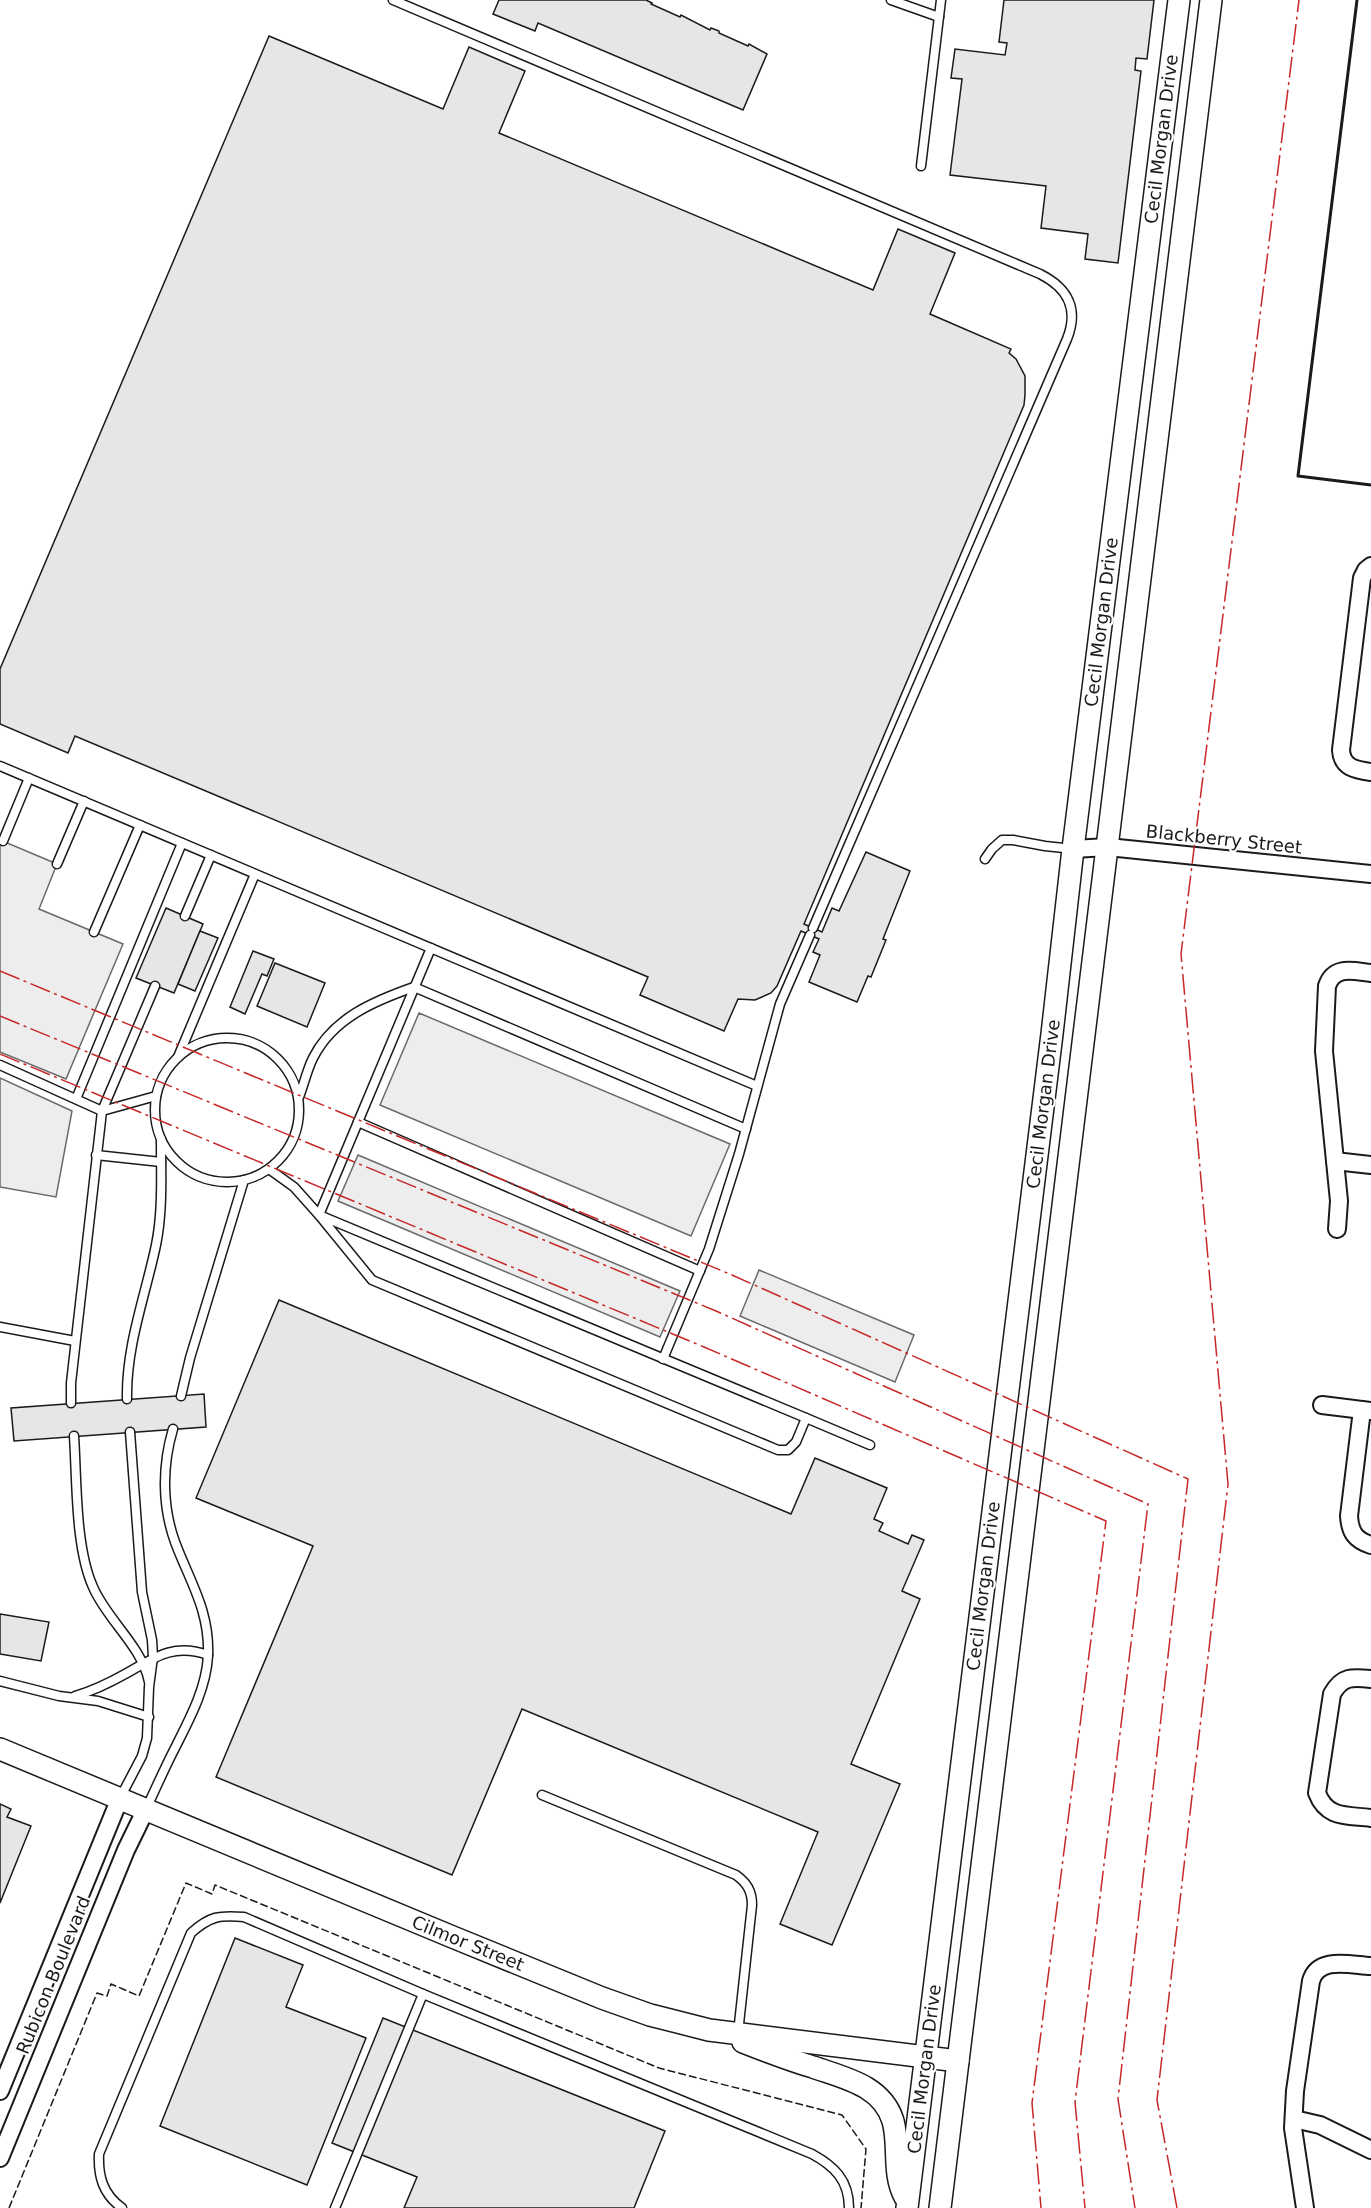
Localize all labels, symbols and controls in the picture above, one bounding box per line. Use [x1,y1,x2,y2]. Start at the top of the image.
street label: Cecil Morgan Drive [1140,53,1182,225]
street label: Cecil Morgan Drive [1080,536,1122,708]
street label: Blackberry Street [1145,820,1303,858]
street label: Cecil Morgan Drive [1022,1018,1064,1190]
street label: Cecil Morgan Drive [962,1500,1004,1672]
street label: Rubicon Boulevard [12,1893,94,2057]
street label: Cilmor Street [409,1911,527,1975]
street label: Cecil Morgan Drive [903,1983,945,2155]

